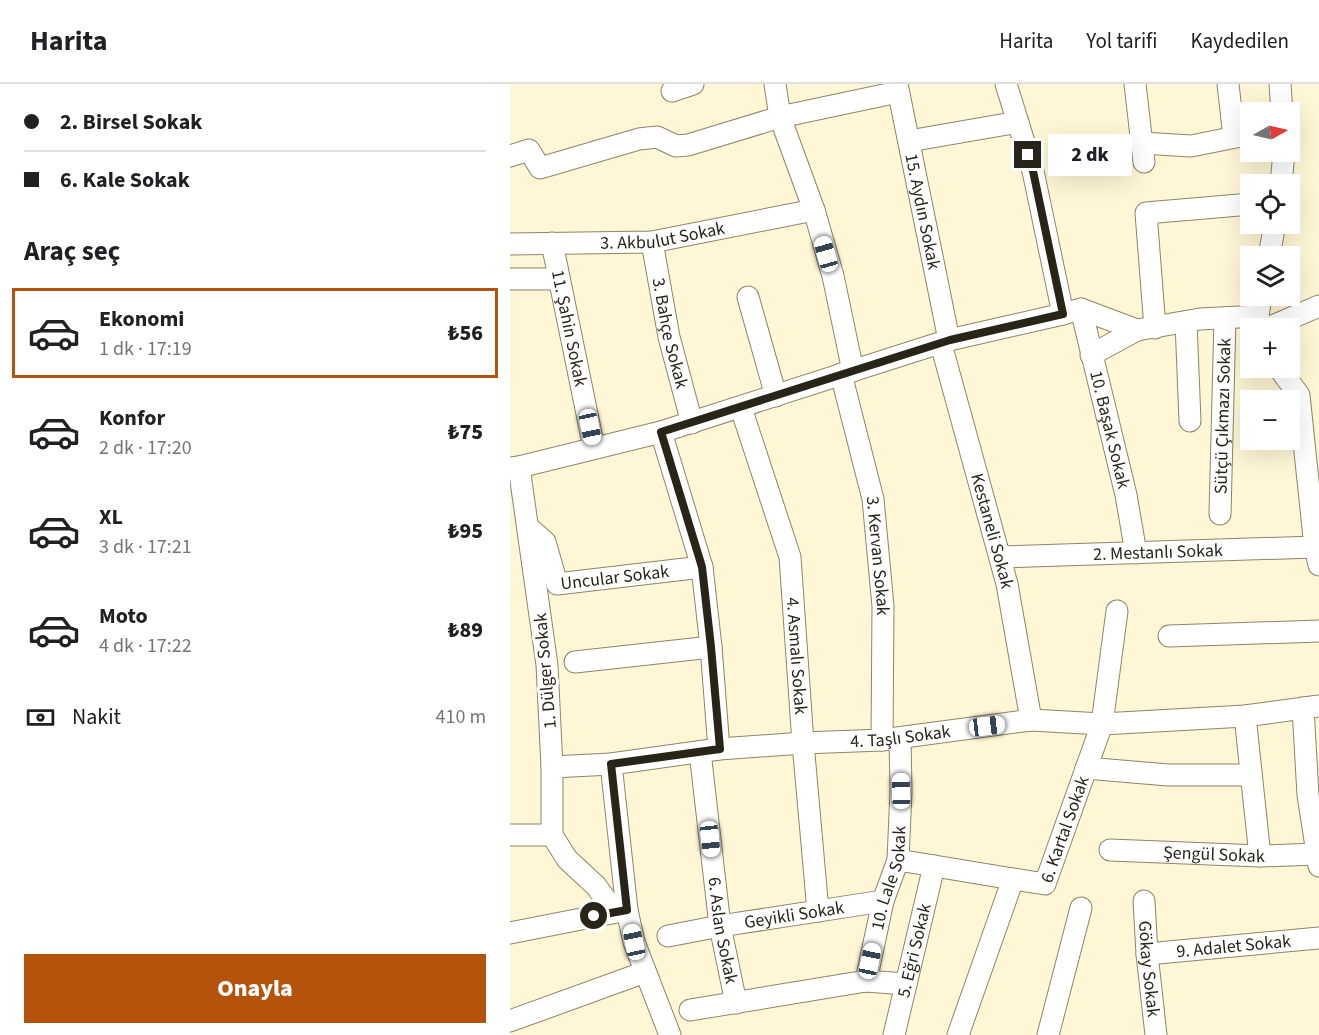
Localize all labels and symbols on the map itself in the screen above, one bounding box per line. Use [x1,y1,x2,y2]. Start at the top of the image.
north arrow [1240,102,1300,162]
callout: 2 dk [1049,134,1133,176]
route end [1014,141,1041,168]
street label: 15. Aydın Sokak [898,151,946,272]
street label: 3. Akbulut Sokak [600,216,727,256]
car [812,234,840,274]
street label: 11. Şahin Sokak [545,268,593,389]
street label: 3. Bahçe Sokak [646,276,694,392]
street label: Sütçü Çıkmazı Sokak [1209,337,1237,495]
street label: 10. Başak Sokak [1083,368,1136,491]
car [577,408,603,446]
street label: Kestaneli Sokak [964,471,1020,591]
street label: 3. Kervan Sokak [860,495,895,616]
street label: 2. Mestanlı Sokak [1093,538,1223,567]
street label: Uncular Sokak [559,559,670,597]
street label: 4. Asmalı Sokak [780,596,813,716]
street label: 1. Dülger Sokak [528,612,563,730]
car [968,715,1006,737]
street label: 4. Taşlı Sokak [850,719,952,754]
street label: 6. Kartal Sokak [1034,772,1096,886]
car [892,773,910,809]
car [699,820,721,858]
street label: 10. Lale Sokak [865,825,912,932]
street label: Şengül Sokak [1163,840,1265,869]
street label: 6. Aslan Sokak [701,876,744,986]
street label: Geyikli Sokak [743,895,846,935]
street label: 5. Eğri Sokak [891,901,938,1000]
route start [580,902,607,929]
street label: Gökay Sokak [1132,920,1166,1018]
car [621,923,647,961]
street label: 9. Adalet Sokak [1175,929,1292,964]
car [857,942,883,980]

